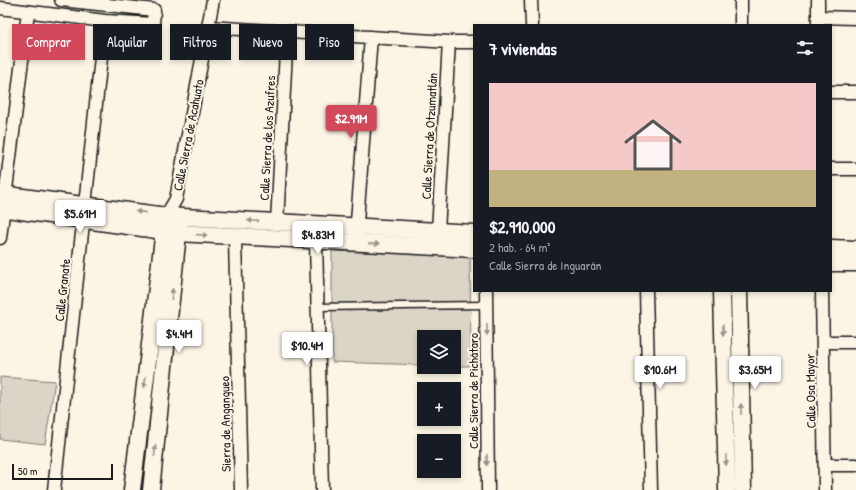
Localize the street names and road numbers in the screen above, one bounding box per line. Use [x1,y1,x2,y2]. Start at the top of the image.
street label: Calle Sierra de Otzumatlán [417,72,441,200]
street label: Calle Sierra de los Azufres [255,75,279,201]
street label: Calle Sierra de Acahuato [168,78,208,192]
street label: Calle Granate [50,258,74,322]
street label: Calle Sierra de Pichátaro [464,333,482,449]
street label: Calle Osa Mayor [800,353,820,429]
street label: Sierra de Angangueo [215,376,235,472]

